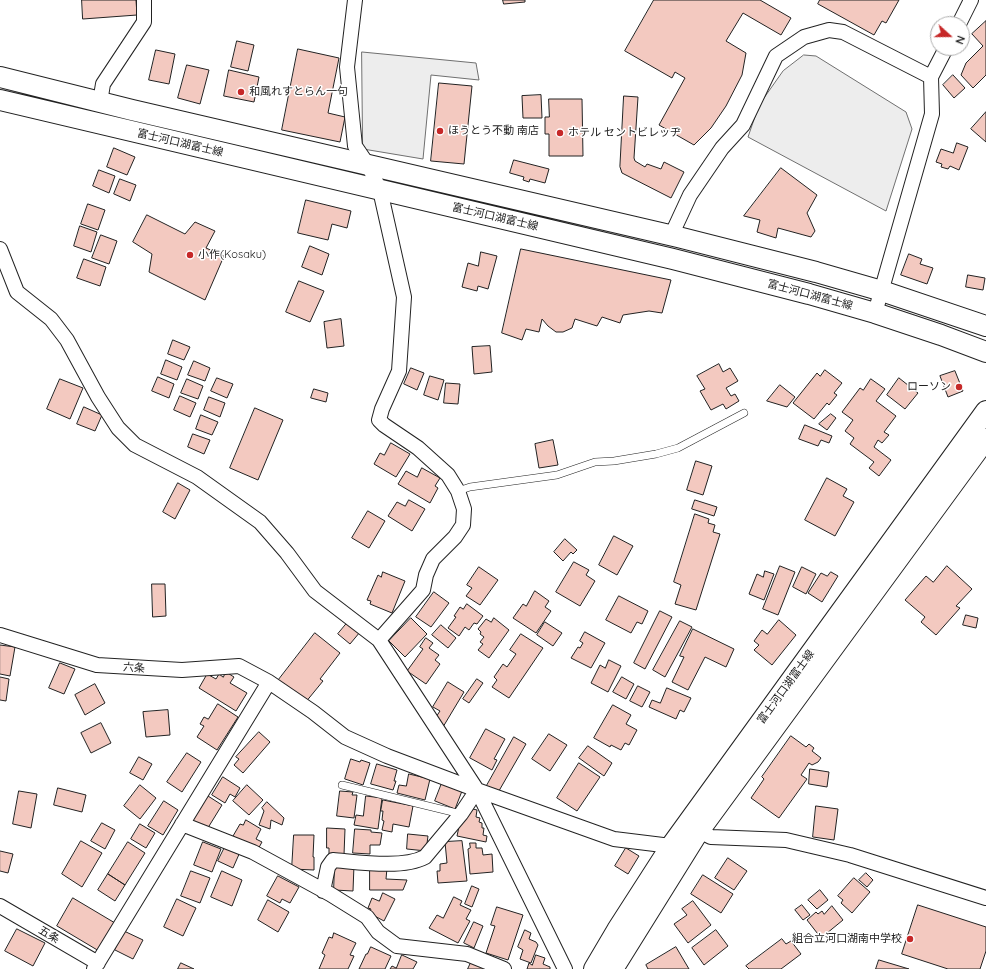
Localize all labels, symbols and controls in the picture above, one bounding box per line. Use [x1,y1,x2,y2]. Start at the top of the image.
north arrow [930,16,970,56]
text: N [952,34,968,46]
place label: 和風れすとらん一句 [249,85,348,99]
marker: 和風れすとらん一句 [236,87,246,97]
place label: ほうとう不動 南店 [448,124,539,138]
marker: ほうとう不動 南店 [435,126,445,136]
place label: ホテル セントビレッヂ [568,126,681,140]
street label: 富士河口湖富士線 [136,127,224,159]
marker: ホテル セントビレッヂ [555,128,565,138]
street label: 富士河口湖富士線 [451,201,539,233]
place label: 小作(Kosaku) [198,248,266,262]
marker: 小作(Kosaku) [185,250,195,260]
street label: 富士河口湖富士線 [766,277,854,313]
place label: ローソン [907,380,951,394]
marker: ローソン [954,382,964,392]
street label: 富士河口湖富士線 [755,648,817,726]
street label: 六条 [123,661,145,675]
street label: 五条 [36,924,62,946]
place label: 組合立河口湖南中学校 [792,932,902,946]
marker: 組合立河口湖南中学校 [905,934,915,944]

